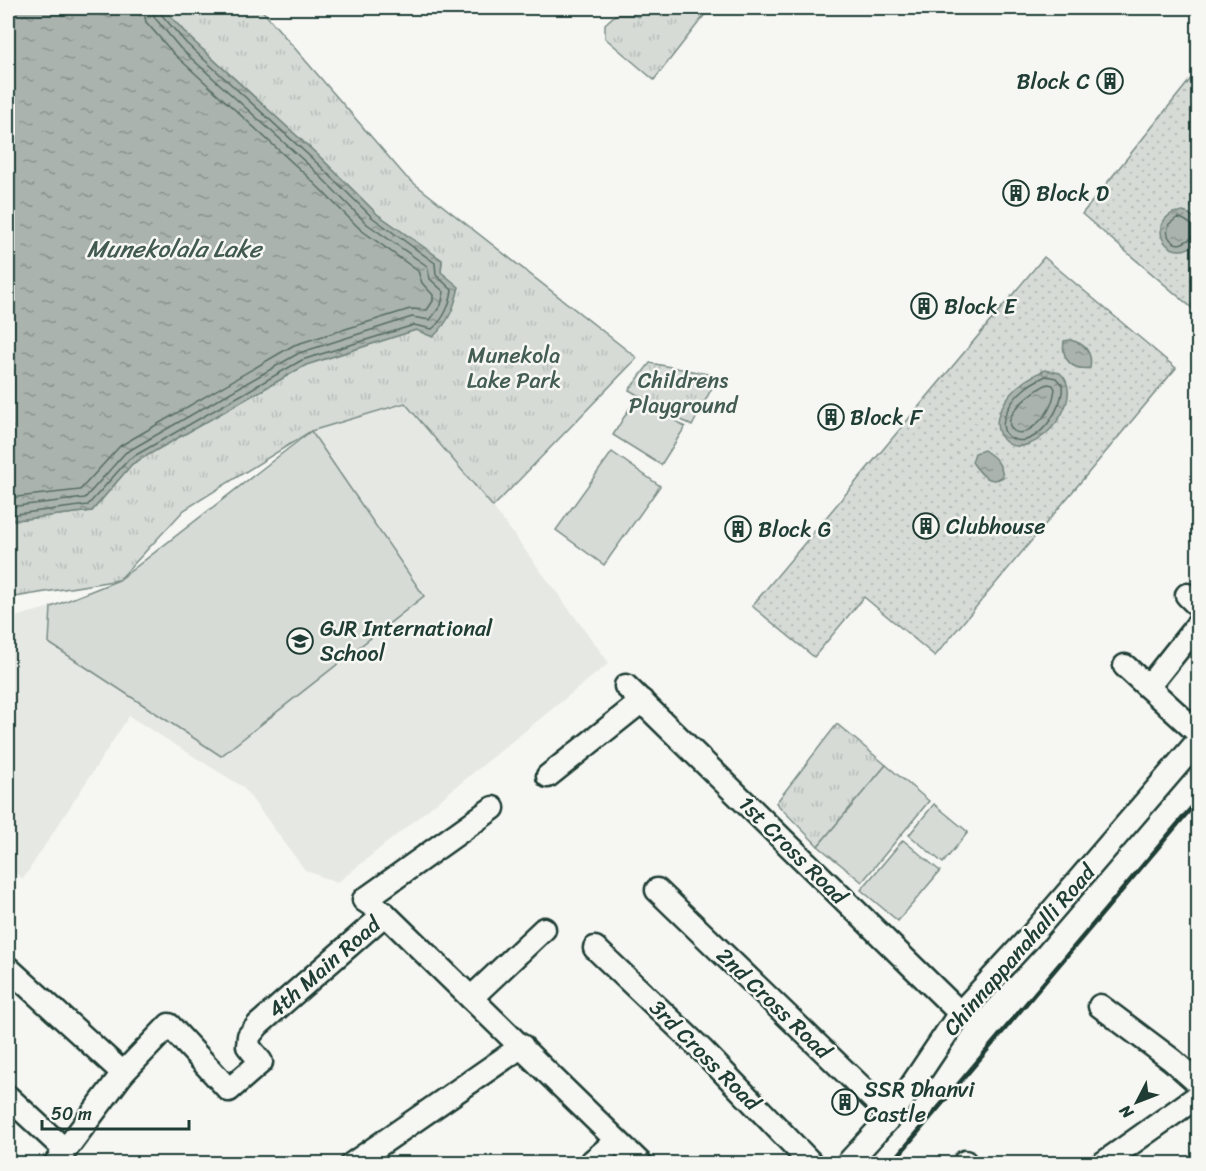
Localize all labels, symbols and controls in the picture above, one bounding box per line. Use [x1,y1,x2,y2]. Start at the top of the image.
place label: Block C [1017,62,1090,101]
building icon: Block C [1095,66,1125,96]
place label: Block D [1036,174,1109,213]
building icon: Block D [1001,178,1031,208]
water label: Munekolala Lake [87,228,264,270]
place label: Block E [944,287,1018,326]
building icon: Block E [909,291,939,321]
park label: Munekola Lake Park [467,336,561,400]
park label: Childrens Playground [629,361,739,425]
place label: Block F [850,398,924,437]
building icon: Block F [816,402,846,432]
place label: Clubhouse [946,507,1045,546]
place label: Block G [758,510,831,549]
building icon: Clubhouse [911,511,941,541]
building icon: Block G [723,514,753,544]
place label: GJR International School [320,609,493,673]
school or university icon: GJR International School [285,626,315,656]
street label: 1st Cross Road [729,786,858,915]
street label: Chinnappanahalli Road [933,854,1106,1045]
street label: 4th Main Road [258,905,391,1028]
street label: 2nd Cross Road [707,937,842,1070]
street label: 3rd Cross Road [640,990,771,1121]
place label: SSR Dhanvi Castle [864,1070,975,1134]
north arrow [1107,1072,1167,1132]
building icon: SSR Dhanvi Castle [830,1087,860,1117]
scale bar [42,1093,189,1131]
text: N [1111,1097,1141,1126]
text: 50 m [51,1098,92,1130]

